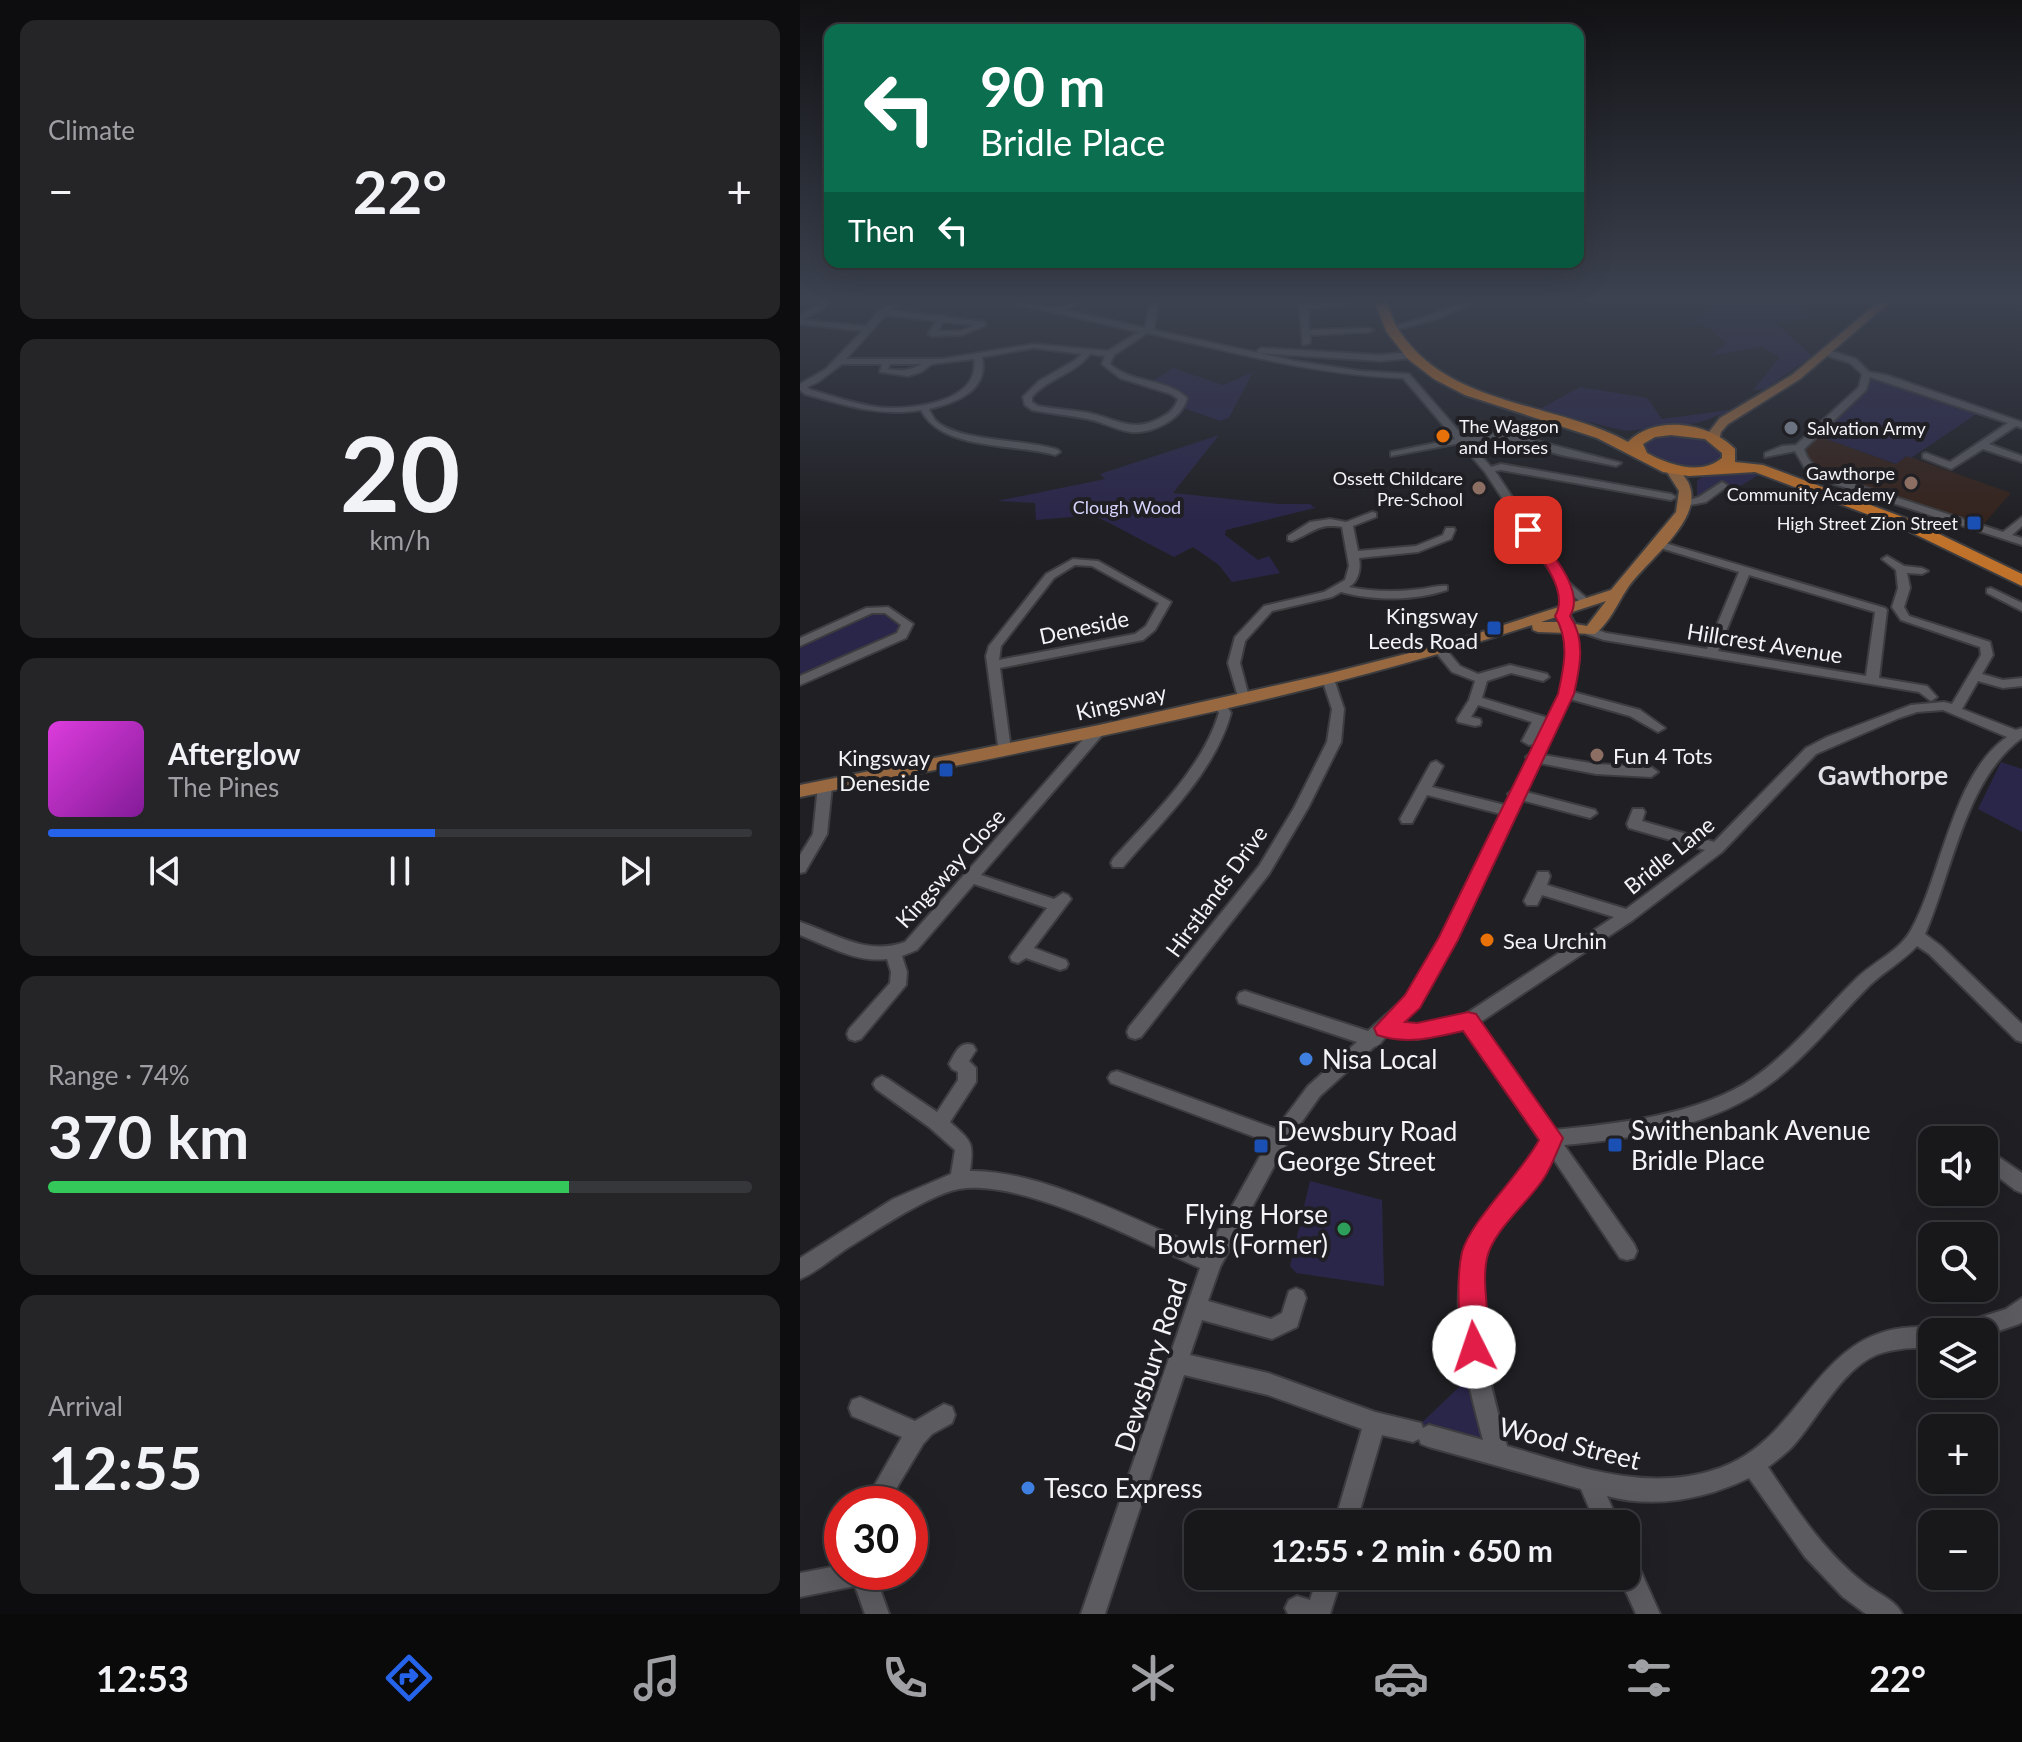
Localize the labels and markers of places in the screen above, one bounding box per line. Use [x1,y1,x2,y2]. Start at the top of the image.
place label: The Waggon and Horses [1459,415,1559,458]
place label: Salvation Army [1807,417,1926,439]
marker: Salvation Army [1782,419,1800,437]
marker: The Waggon and Horses [1434,427,1452,445]
place label: Gawthorpe Community Academy [1727,462,1896,505]
place label: Ossett Childcare Pre-School [1333,467,1463,510]
marker: Gawthorpe Community Academy [1902,474,1920,492]
marker: Ossett Childcare Pre-School [1470,479,1488,497]
pin [1494,496,1562,564]
place label: High Street Zion Street [1777,512,1959,534]
marker: High Street Zion Street [1965,514,1983,532]
place label: Kingsway Leeds Road [1368,602,1479,654]
marker: Kingsway Leeds Road [1485,619,1503,637]
place label: Fun 4 Tots [1613,742,1713,769]
place label: Kingsway Deneside [838,744,931,796]
marker: Fun 4 Tots [1588,746,1606,764]
marker: Kingsway Deneside [937,761,955,779]
place label: Sea Urchin [1503,927,1607,954]
marker: Sea Urchin [1478,931,1496,949]
place label: Nisa Local [1322,1043,1437,1075]
marker: Nisa Local [1297,1050,1315,1068]
place label: Swithenbank Avenue Bridle Place [1631,1114,1870,1176]
place label: Dewsbury Road George Street [1277,1115,1457,1177]
marker: Swithenbank Avenue Bridle Place [1606,1136,1624,1154]
marker: Dewsbury Road George Street [1252,1137,1270,1155]
place label: Flying Horse Bowls (Former) [1157,1198,1328,1260]
marker: Flying Horse Bowls (Former) [1335,1220,1353,1238]
place label: Tesco Express [1044,1472,1202,1504]
marker: Tesco Express [1019,1479,1037,1497]

